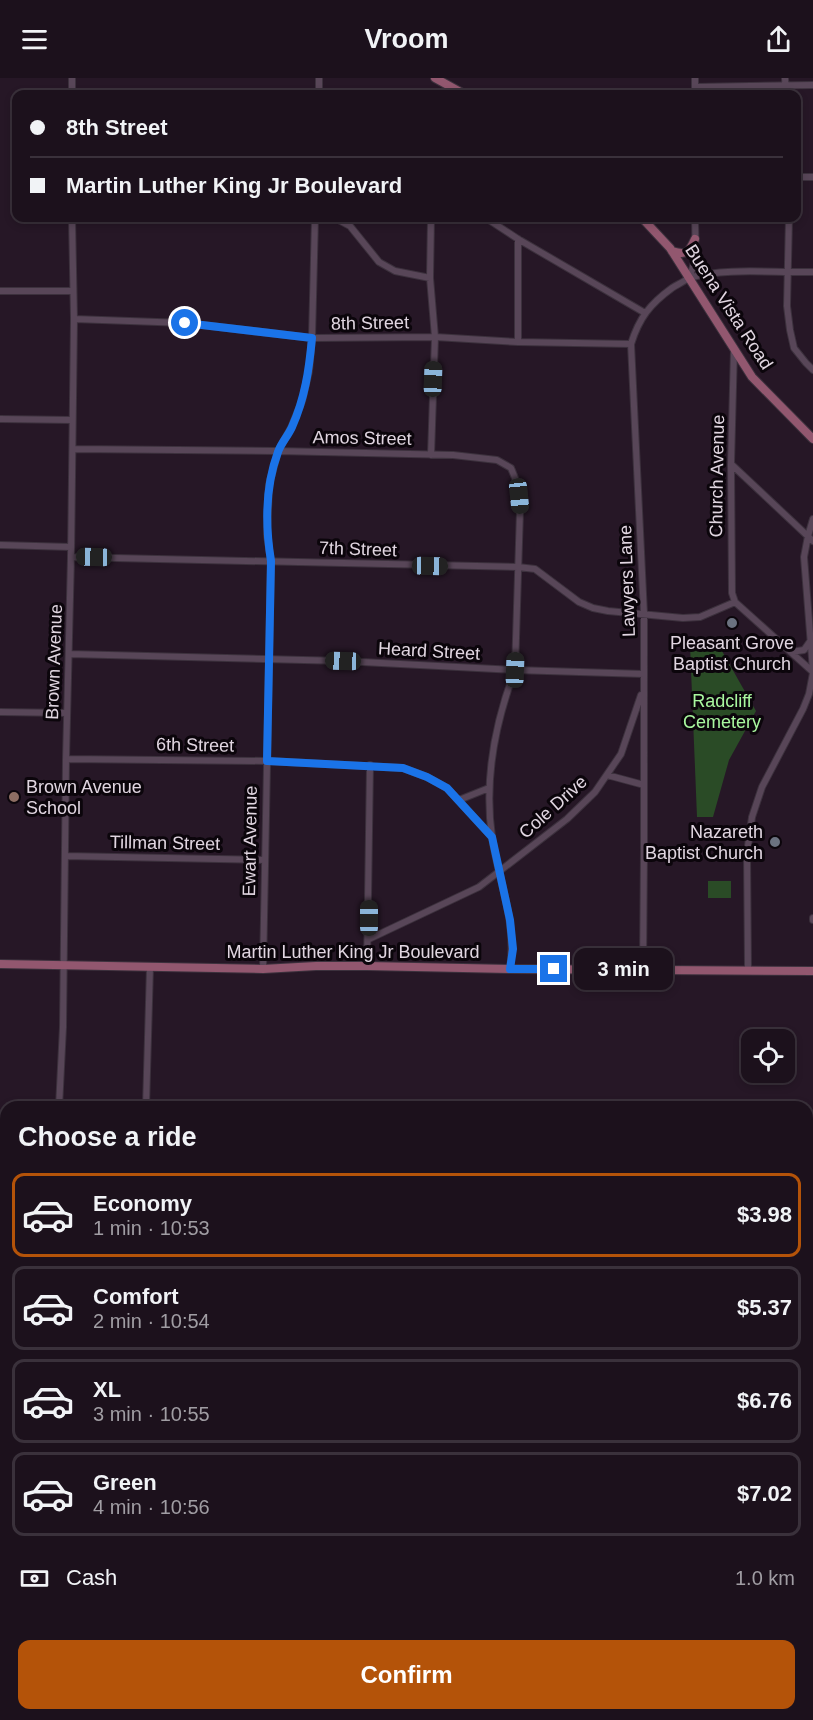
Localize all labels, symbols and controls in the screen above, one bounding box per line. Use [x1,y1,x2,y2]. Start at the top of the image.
icon: menu [18,23,51,56]
icon: share [762,23,795,56]
text: Vroom [364,24,449,54]
text: 8th Street [66,115,167,140]
text: Martin Luther King Jr Boulevard [66,173,402,198]
street label: Buena Vista Road [681,241,777,373]
route start [171,309,198,336]
street label: 8th Street [331,312,409,334]
car [423,361,443,397]
street label: Church Avenue [706,414,728,538]
street label: Amos Street [312,427,412,449]
car [508,477,530,515]
street label: Lawyers Lane [615,525,639,637]
street label: 7th Street [319,538,397,560]
car [76,548,112,566]
car [412,557,448,575]
street label: Brown Avenue [42,604,66,720]
marker: Pleasant Grove Baptist Church [725,616,739,630]
place label: Pleasant Grove Baptist Church [670,633,794,674]
street label: Heard Street [378,638,480,664]
car [325,651,361,671]
car [505,652,525,688]
park label: Radcliff Cemetery [683,691,761,732]
street label: 6th Street [156,734,234,756]
street label: Cole Drive [515,771,591,843]
place label: Brown Avenue School [26,777,142,818]
street label: Ewart Avenue [239,785,261,897]
marker: Brown Avenue School [7,790,21,804]
place label: Nazareth Baptist Church [645,822,763,863]
street label: Tillman Street [110,832,220,854]
marker: Nazareth Baptist Church [768,835,782,849]
car [360,900,378,936]
street label: Martin Luther King Jr Boulevard [226,942,480,962]
callout: 3 min [575,948,674,990]
route end [540,955,567,982]
text: 3 min [597,958,650,980]
map controls [741,1029,795,1083]
button: locate [741,1029,795,1083]
text: Choose a ride [18,1122,197,1152]
icon: car [21,1188,75,1242]
text: Economy [93,1191,192,1216]
text: $3.98 [737,1202,792,1227]
text: 1 min · 10:53 [93,1217,210,1239]
icon: car [21,1281,75,1335]
text: Comfort [93,1284,179,1309]
text: $5.37 [737,1295,792,1320]
text: 2 min · 10:54 [93,1310,210,1332]
icon: car [21,1374,75,1428]
text: XL [93,1377,121,1402]
text: $6.76 [737,1388,792,1413]
text: 3 min · 10:55 [93,1403,210,1425]
icon: car [21,1467,75,1521]
text: Green [93,1470,157,1495]
text: $7.02 [737,1481,792,1506]
text: 4 min · 10:56 [93,1496,210,1518]
icon: cash [18,1562,51,1595]
text: Cash [66,1565,117,1590]
text: 1.0 km [735,1567,795,1589]
button: Confirm [18,1640,795,1709]

